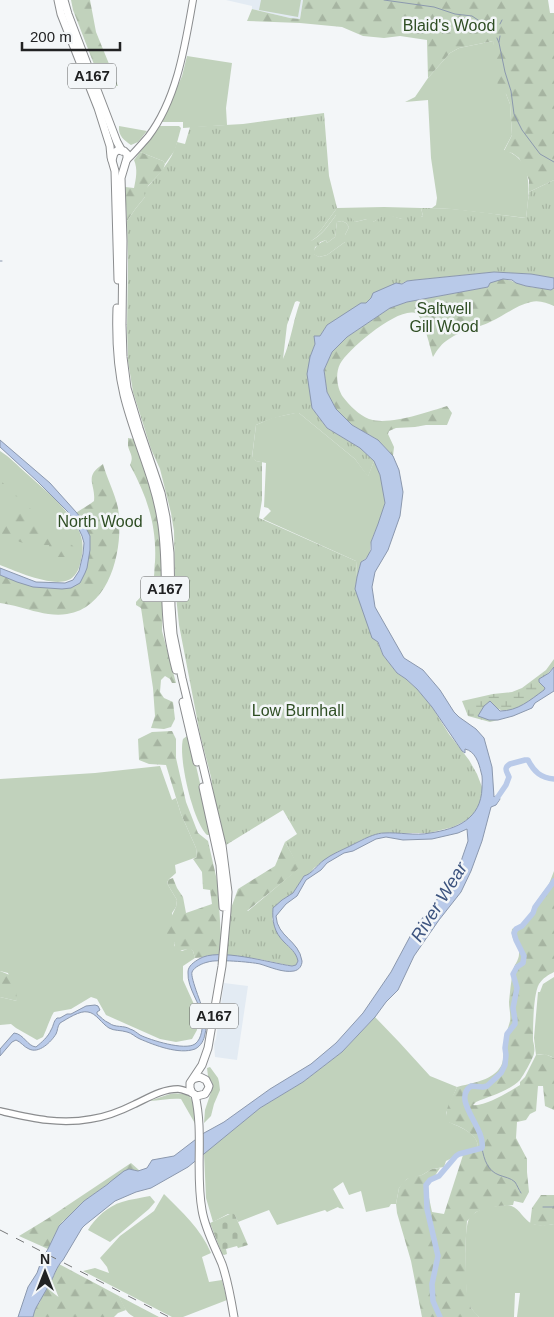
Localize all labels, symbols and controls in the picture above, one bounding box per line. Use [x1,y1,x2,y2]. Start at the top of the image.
park label: Blaid's Wood [403,17,495,34]
scale bar [22,20,120,52]
text: 200 m [30,28,72,45]
road number: A167 [68,64,116,88]
park label: Saltwell Gill Wood [409,300,479,335]
park label: North Wood [57,513,143,530]
road number: A167 [141,576,189,602]
park label: Low Burnhall [252,702,344,719]
water label: River Wear [407,858,472,945]
road number: A167 [190,1004,238,1028]
north arrow [20,1247,70,1297]
text: N [40,1251,50,1267]

